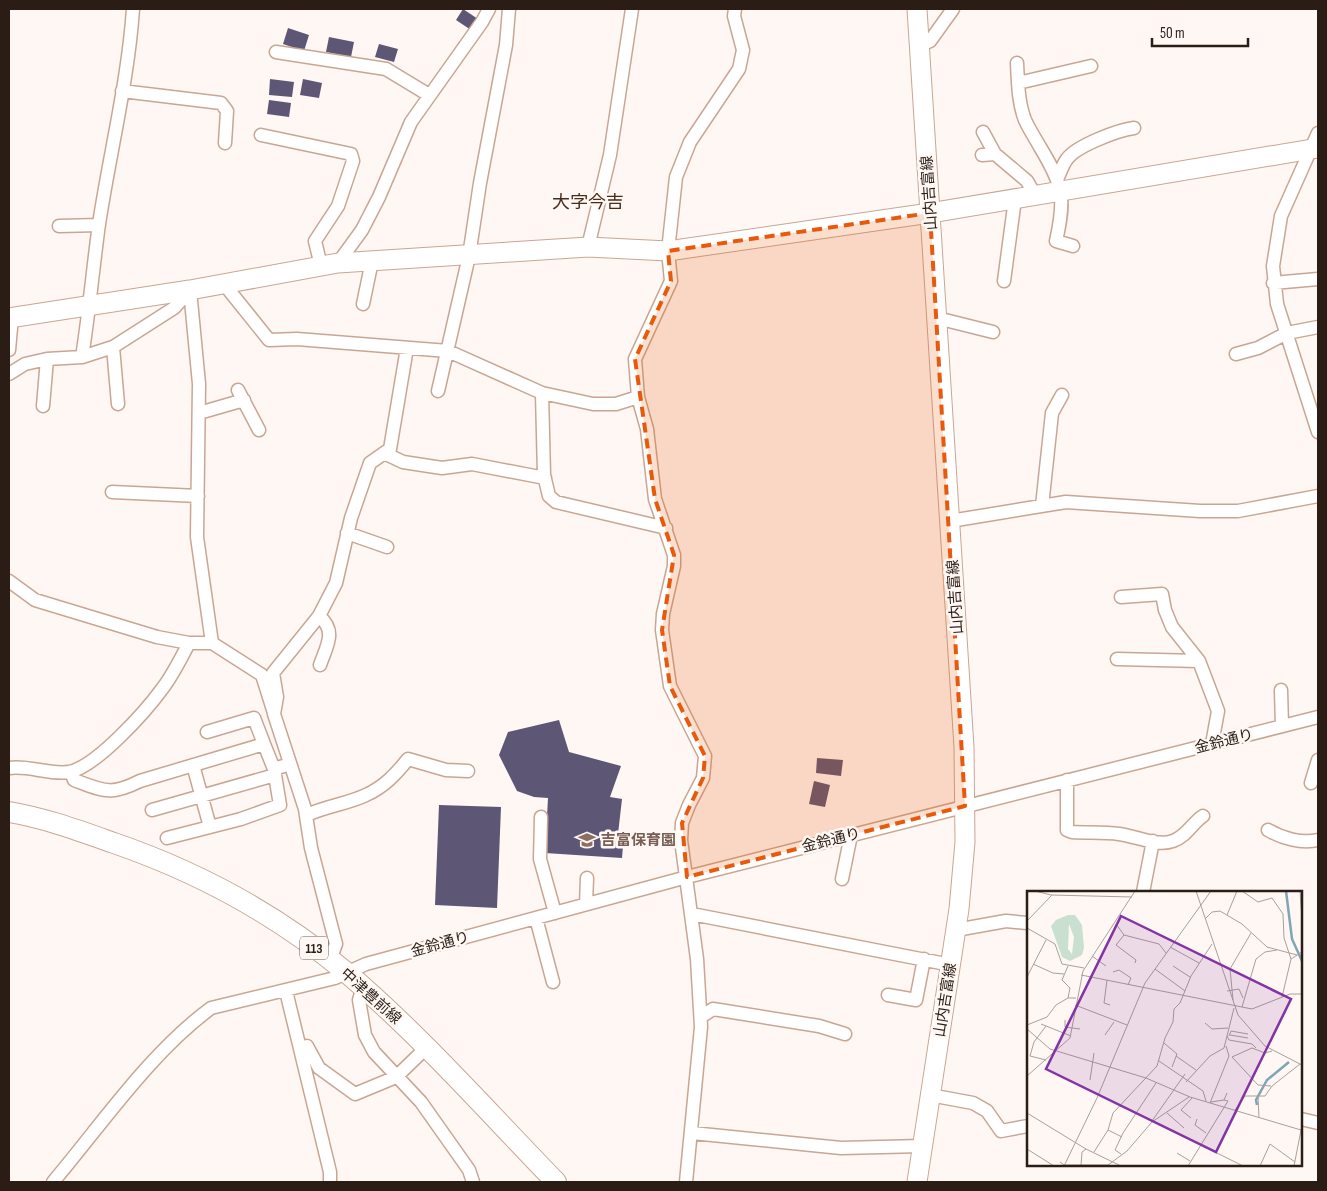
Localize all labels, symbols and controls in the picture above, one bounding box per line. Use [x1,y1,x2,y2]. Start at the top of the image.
scale bar [1152,15,1248,47]
text: 50 m [1160,24,1185,43]
street label: 山内吉富線 [917,155,942,231]
district label: 大字今吉 [552,192,624,213]
street label: 山内吉富線 [943,559,968,635]
street label: 金鈴通り [1193,725,1256,758]
street label: 金鈴通り [800,824,863,857]
school or university icon: 吉富保育園 [577,830,597,850]
place label: 吉富保育園 [601,831,676,850]
inset map [1027,891,1302,1166]
street label: 金鈴通り [409,928,472,961]
road number: 113 [300,936,328,960]
street label: 山内吉富線 [930,962,961,1039]
street label: 中津豊前線 [336,964,405,1029]

